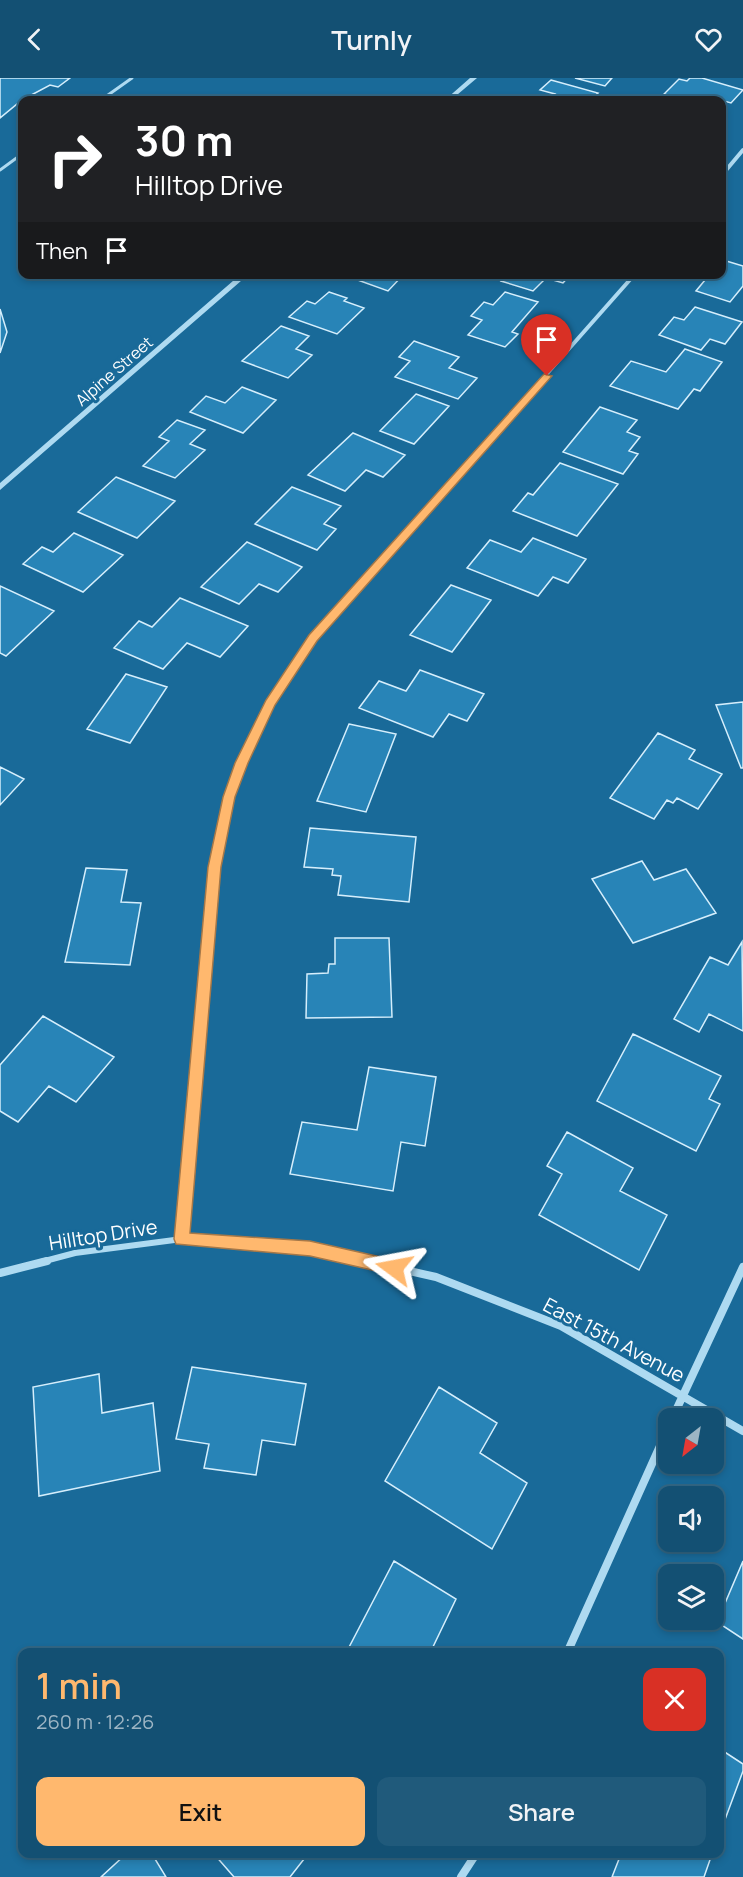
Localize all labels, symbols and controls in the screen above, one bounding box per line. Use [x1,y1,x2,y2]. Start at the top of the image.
text: Turnly [331,21,412,58]
icon: back [18,23,51,56]
icon: heart [692,23,725,56]
text: 30 m [135,111,233,169]
icon: right [36,120,114,198]
text: Hilltop Drive [135,166,283,203]
icon: arrive [100,234,133,267]
text: Then [36,236,88,266]
pin [521,314,572,376]
icon: arrive [530,323,563,356]
street label: Alpine Street [71,331,157,411]
street label: Hilltop Drive [47,1213,159,1256]
position arrow [362,1236,426,1300]
street label: East 15th Avenue [539,1291,690,1388]
north arrow [658,1408,724,1474]
map controls [658,1408,724,1630]
button: sound [658,1486,724,1552]
button: layers [658,1564,724,1630]
text: 1 min [36,1661,122,1710]
button: close [643,1668,706,1731]
text: 260 m · 12:26 [36,1708,155,1735]
button: Exit [36,1777,365,1846]
button: Share [377,1777,706,1846]

